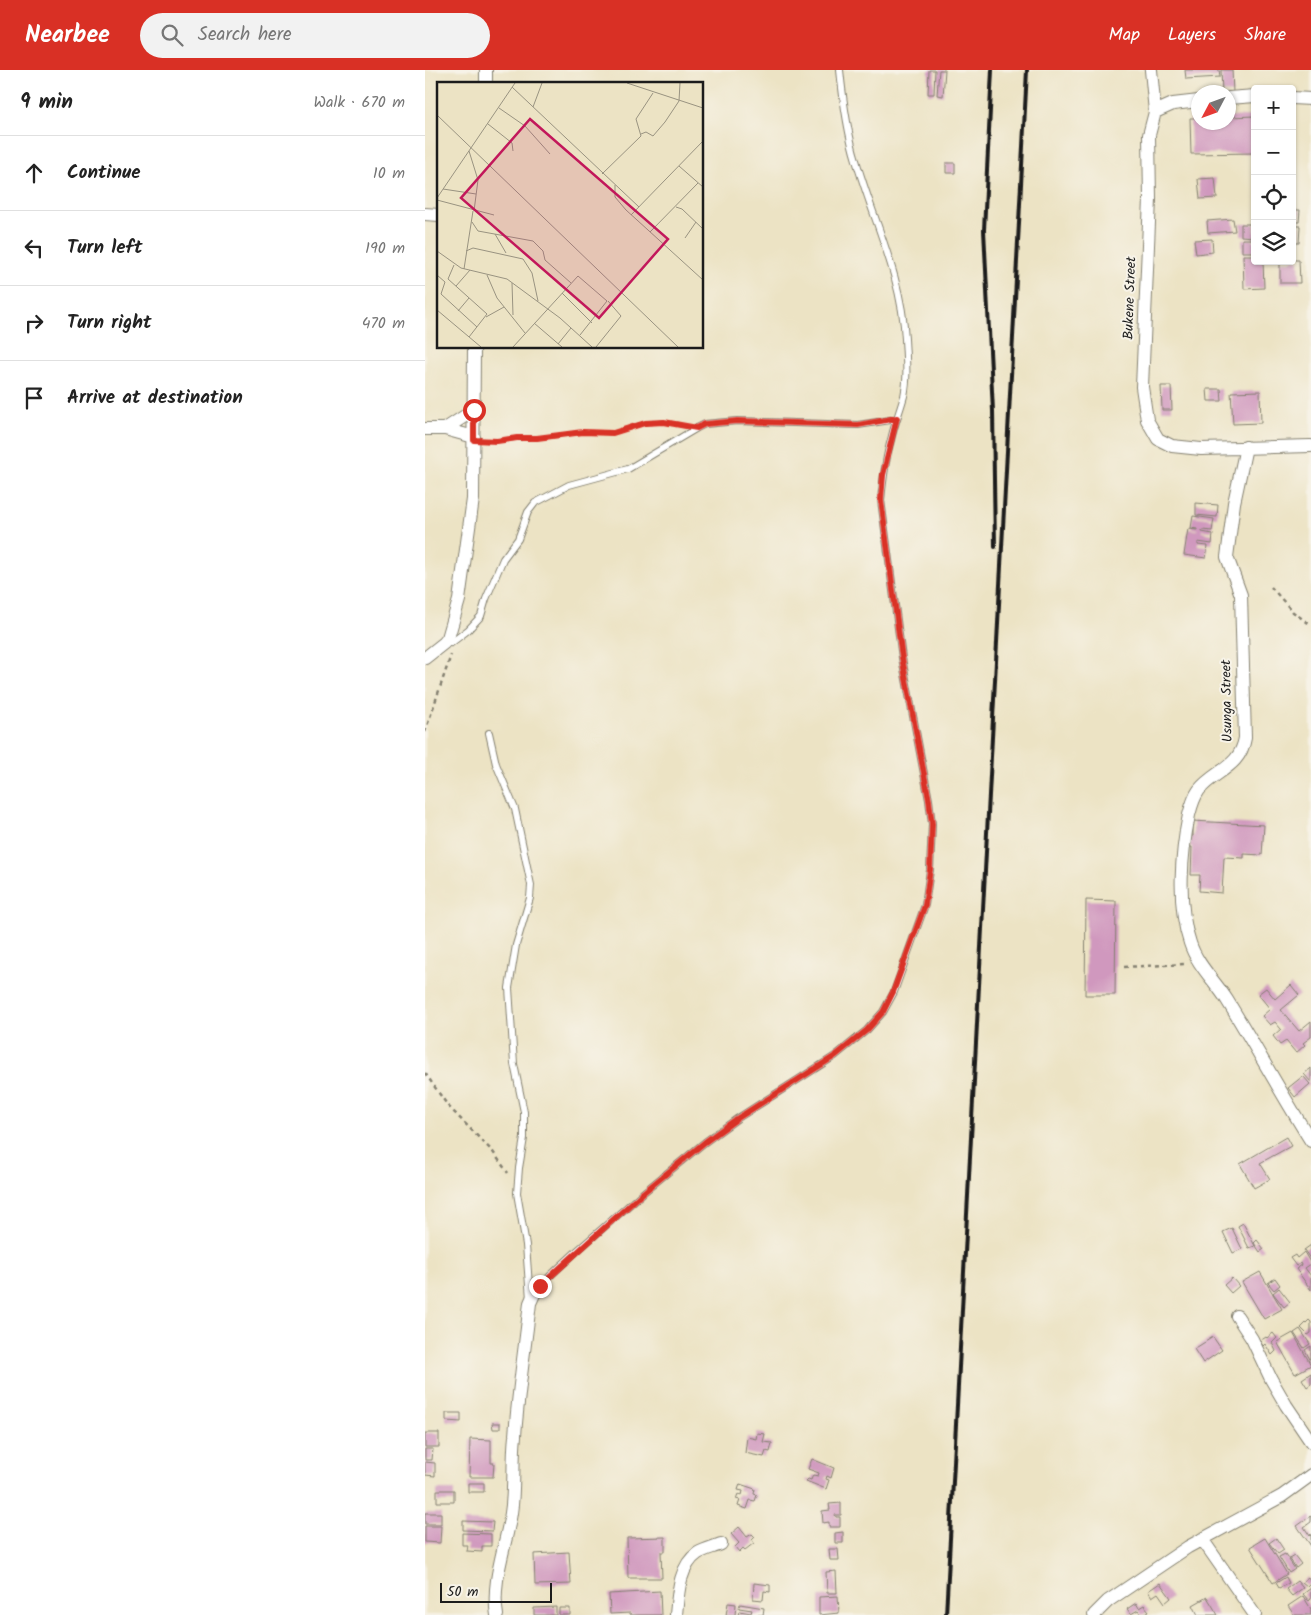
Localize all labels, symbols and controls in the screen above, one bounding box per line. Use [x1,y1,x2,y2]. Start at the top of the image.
search box [140,13,490,58]
text: Nearbee [25,16,110,55]
text: Search here [198,20,292,50]
icon: search [158,21,186,49]
text: Map [1109,21,1140,50]
text: Layers [1168,21,1216,50]
text: Share [1244,21,1286,50]
inset map [437,82,704,349]
north arrow [1191,85,1236,130]
map controls [1251,85,1296,265]
button: + [1251,85,1296,130]
text: 9 min [20,86,73,119]
text: Walk · 670 m [314,90,405,115]
button: − [1251,130,1296,175]
text: Continue [67,158,140,188]
icon: ahead [20,159,48,187]
text: 10 m [373,161,405,186]
button: locate [1251,175,1296,220]
button: layers [1251,220,1296,265]
text: Turn left [67,233,142,263]
icon: left [20,234,48,262]
text: 190 m [365,236,405,261]
street label: Bukene Street [1118,255,1142,340]
text: Turn right [67,308,152,338]
icon: right [20,309,48,337]
text: 470 m [362,311,405,336]
text: Arrive at destination [67,383,243,413]
icon: arrive [20,384,48,412]
route start [463,399,486,422]
street label: Usunga Street [1215,659,1239,743]
route end [529,1275,552,1298]
scale bar [440,1580,553,1603]
text: 50 m [447,1581,478,1603]

